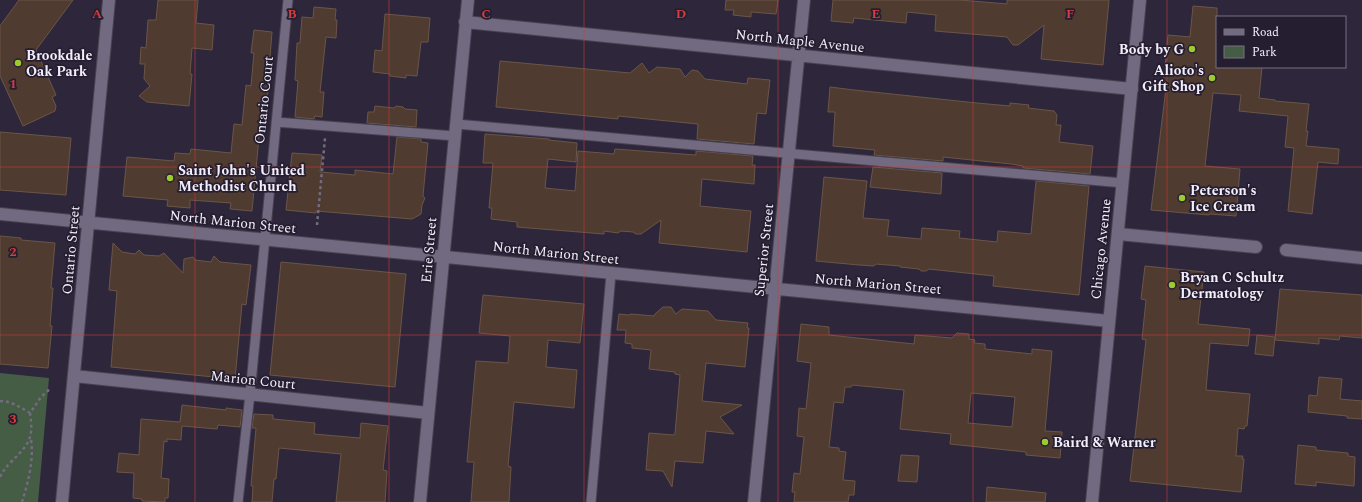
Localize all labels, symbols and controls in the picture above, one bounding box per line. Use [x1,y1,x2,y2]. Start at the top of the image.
text: A [92,4,102,24]
text: B [287,4,297,24]
text: C [481,4,491,24]
text: D [676,4,686,24]
text: E [872,4,881,24]
text: F [1066,4,1074,24]
legend [1216,16,1346,68]
text: Road [1252,23,1279,42]
street label: North Maple Avenue [734,24,866,58]
place label: Body by G [1119,39,1184,60]
text: Park [1252,43,1277,62]
marker: Body by G [1187,44,1197,54]
place label: Brookdale Oak Park [26,45,92,82]
street label: Ontario Court [249,55,279,145]
marker: Brookdale Oak Park [13,58,23,68]
place label: Alioto's Gift Shop [1142,60,1204,97]
marker: Alioto's Gift Shop [1207,73,1217,83]
text: 1 [9,74,17,94]
place label: Saint John's United Methodist Church [178,160,305,197]
marker: Saint John's United Methodist Church [165,173,175,183]
place label: Peterson's Ice Cream [1190,180,1257,217]
marker: Peterson's Ice Cream [1177,193,1187,203]
street label: Chicago Avenue [1085,198,1117,300]
street label: Superior Street [749,202,779,298]
street label: Ontario Street [57,205,85,295]
street label: North Marion Street [169,205,297,239]
street label: Erie Street [416,216,442,284]
street label: North Marion Street [492,236,620,270]
text: 2 [9,242,17,262]
place label: Bryan C Schultz Dermatology [1180,267,1284,304]
street label: North Marion Street [814,268,942,300]
marker: Bryan C Schultz Dermatology [1167,280,1177,290]
street label: Marion Court [209,365,297,395]
text: 3 [9,409,17,429]
place label: Baird & Warner [1053,432,1156,453]
marker: Baird & Warner [1040,437,1050,447]

